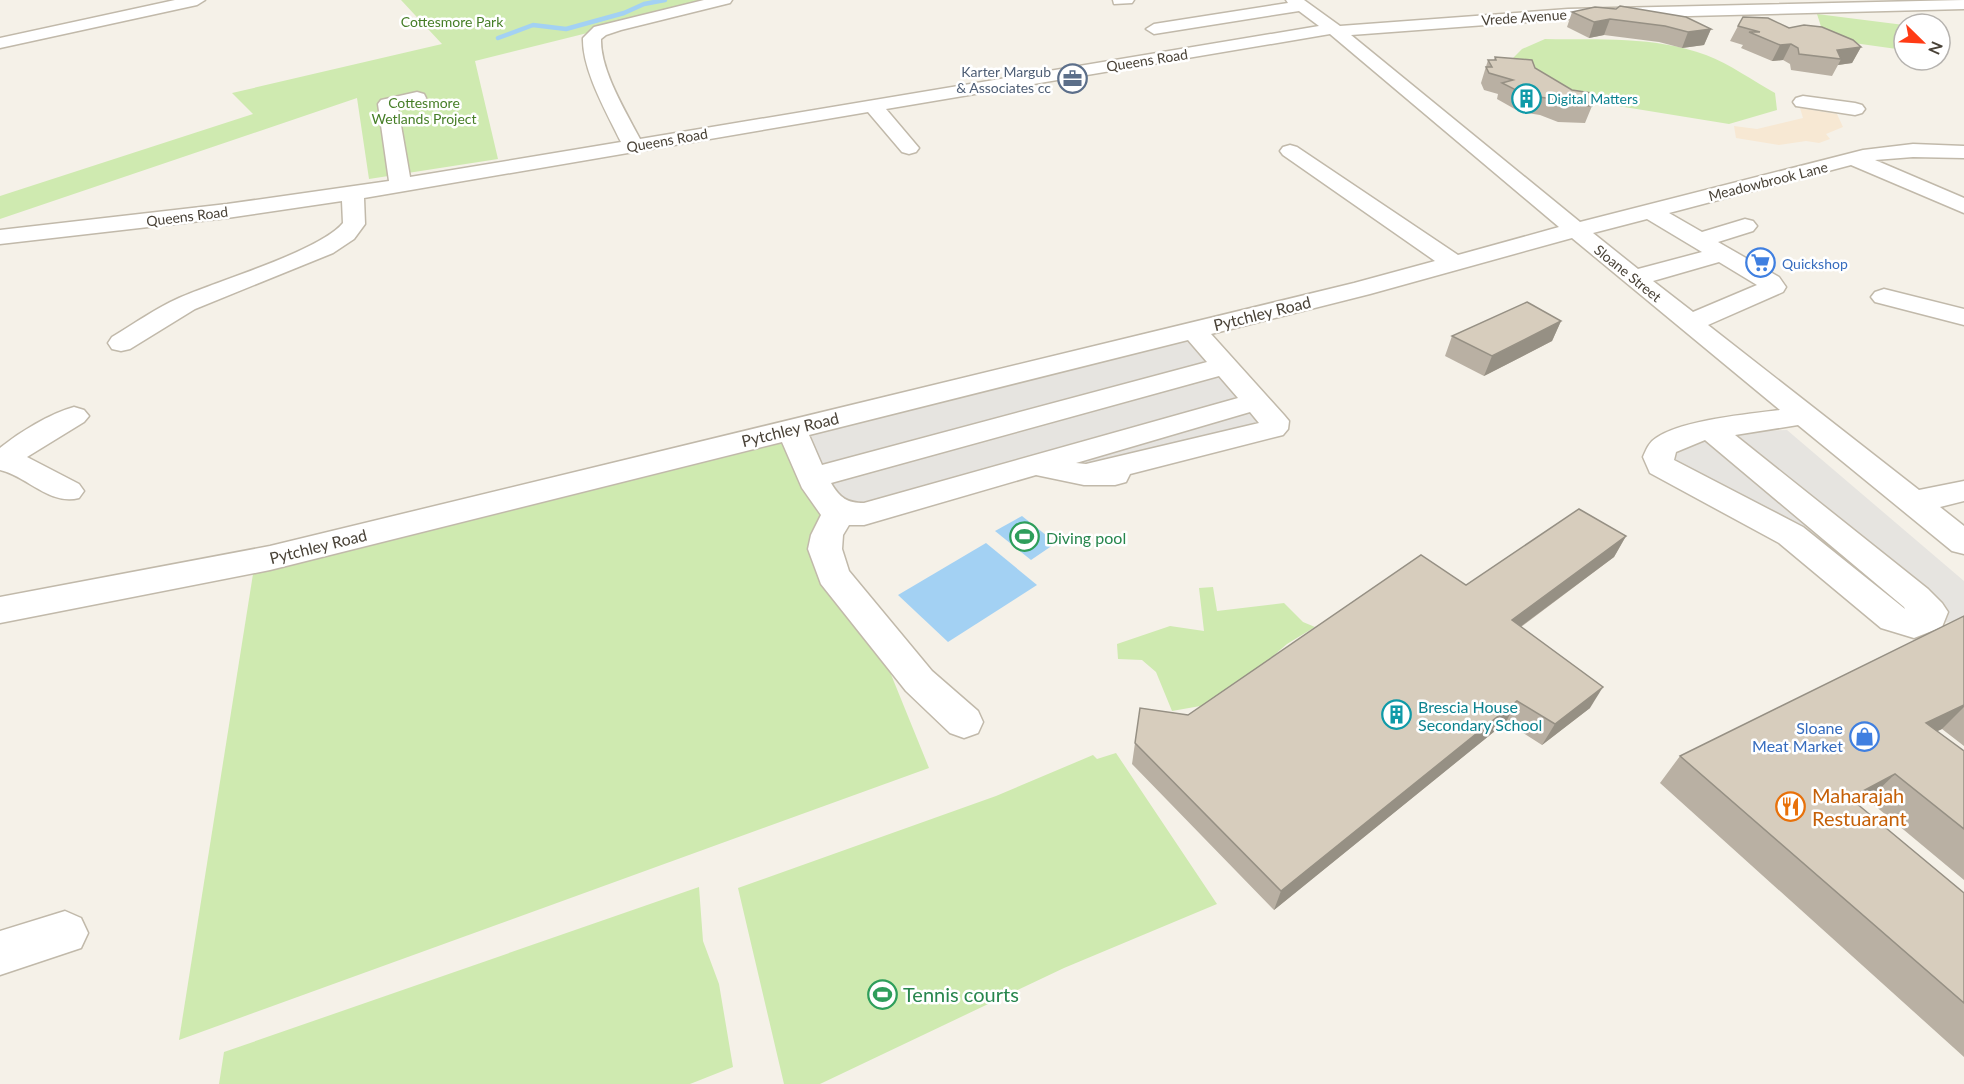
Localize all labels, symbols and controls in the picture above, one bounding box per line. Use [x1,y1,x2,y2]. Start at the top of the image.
street label: Vrede Avenue [1481,6,1567,28]
north arrow [1892,12,1952,72]
park label: Cottesmore Park [401,13,504,30]
text: N [1925,39,1947,58]
street label: Queens Road [1105,45,1189,75]
place label: Karter Margub & Associates cc [956,63,1051,96]
office icon: Karter Margub & Associates cc [1056,63,1088,95]
building icon: Digital Matters [1510,82,1542,114]
place label: Digital Matters [1547,90,1638,107]
park label: Cottesmore Wetlands Project [371,94,477,127]
street label: Queens Road [625,124,709,156]
street label: Meadowbrook Lane [1707,158,1829,204]
street label: Queens Road [145,203,229,229]
street label: Sloane Street [1591,241,1665,305]
supermarket icon: Quickshop [1745,247,1777,279]
place label: Quickshop [1782,255,1848,272]
street label: Pytchley Road [1211,292,1313,334]
street label: Pytchley Road [739,408,841,450]
sports icon: Diving pool [1009,521,1041,553]
street label: Pytchley Road [267,525,369,567]
place label: Diving pool [1046,528,1126,547]
place label: Brescia House Secondary School [1418,697,1542,734]
building icon: Brescia House Secondary School [1381,699,1413,731]
place label: Sloane Meat Market [1752,718,1843,755]
shop icon: Sloane Meat Market [1848,720,1880,752]
place label: Maharajah Restuarant [1812,783,1907,830]
restaurant icon: Maharajah Restuarant [1775,790,1807,822]
sports icon: Tennis courts [866,978,898,1010]
place label: Tennis courts [903,982,1019,1006]

